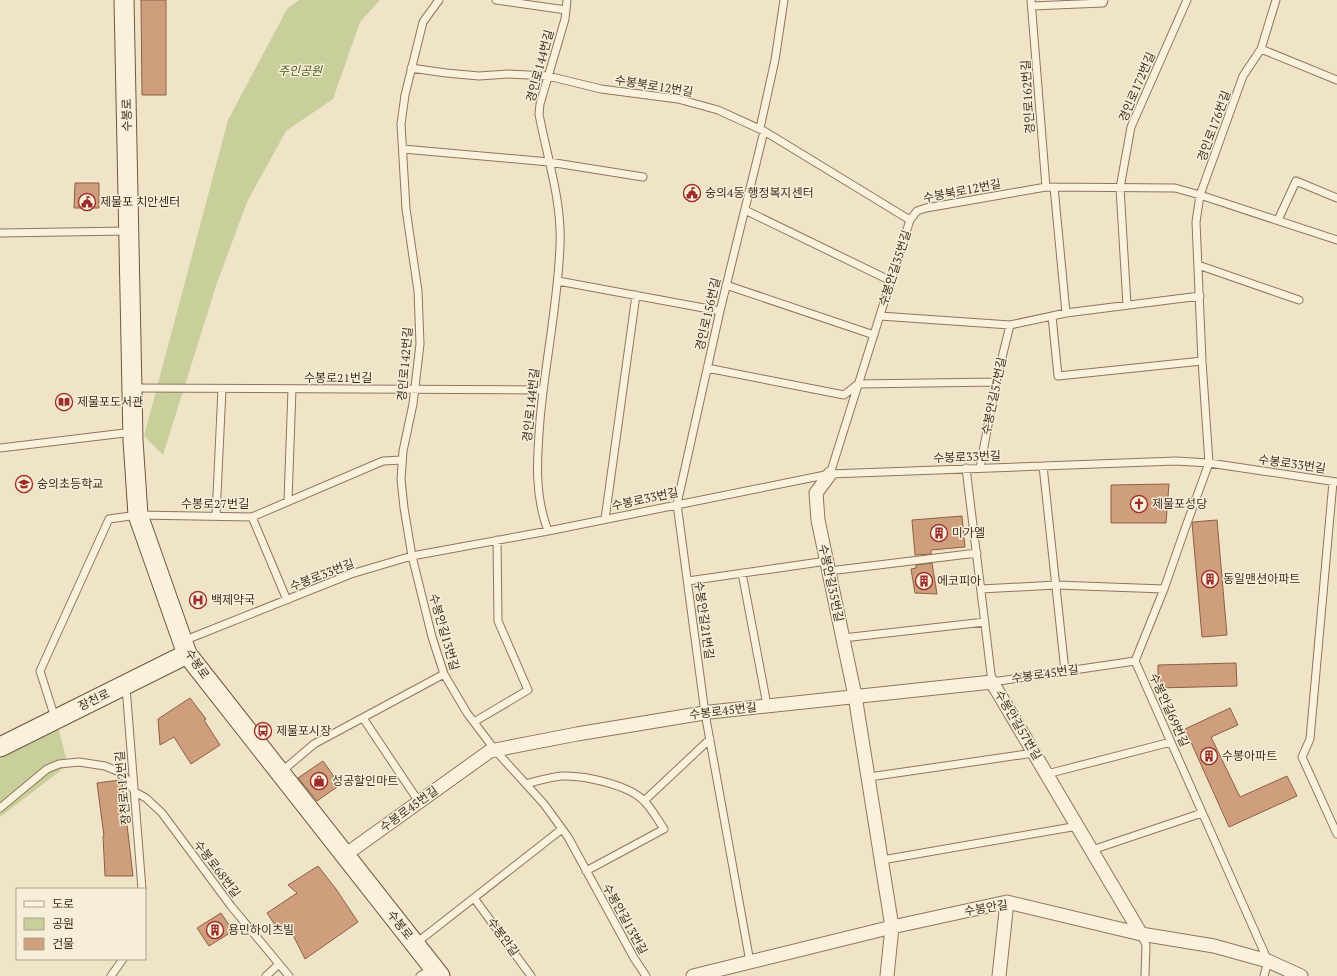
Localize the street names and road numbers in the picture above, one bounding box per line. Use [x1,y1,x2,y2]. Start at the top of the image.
street label: 경인로144번길 [523,28,556,104]
street label: 경인로172번길 [1115,50,1158,124]
street label: 경인로162번길 [1017,59,1038,135]
street label: 수봉북로12번길 [614,72,694,99]
street label: 경인로176번길 [1194,88,1233,163]
street label: 수봉로 [119,98,134,132]
street label: 수봉북로12번길 [922,176,1002,205]
street label: 수봉안길35번길 [875,228,914,308]
street label: 경인로156번길 [692,276,723,352]
street label: 경인로142번길 [394,326,415,402]
street label: 수봉안길57번길 [978,356,1009,436]
street label: 경인로144번길 [519,367,542,443]
street label: 수봉로21번길 [304,370,372,385]
street label: 수봉로33번길 [933,448,1001,465]
street label: 수봉로33번길 [1257,451,1327,476]
street label: 수봉로33번길 [610,484,680,513]
street label: 수봉로27번길 [181,496,249,511]
street label: 수봉안길35번길 [816,543,847,623]
street label: 수봉로33번길 [287,555,356,594]
street label: 수봉안길21번길 [692,580,717,660]
street label: 수봉안길13번길 [426,592,463,672]
street label: 수봉로 [182,646,213,682]
street label: 수봉로45번길 [1010,661,1080,686]
street label: 수봉안길69번길 [1147,671,1192,749]
street label: 장천로 [76,686,112,714]
street label: 수봉안길57번길 [992,687,1045,762]
street label: 수봉로45번길 [688,699,758,722]
street label: 장천로112번길 [112,750,133,826]
street label: 수봉로45번길 [377,783,441,835]
street label: 수봉로68번길 [191,837,244,900]
street label: 수봉안길13번길 [600,881,651,957]
street label: 수봉안길 [963,897,1009,918]
street label: 수봉로 [384,907,417,942]
street label: 수봉안길 [484,914,522,959]

